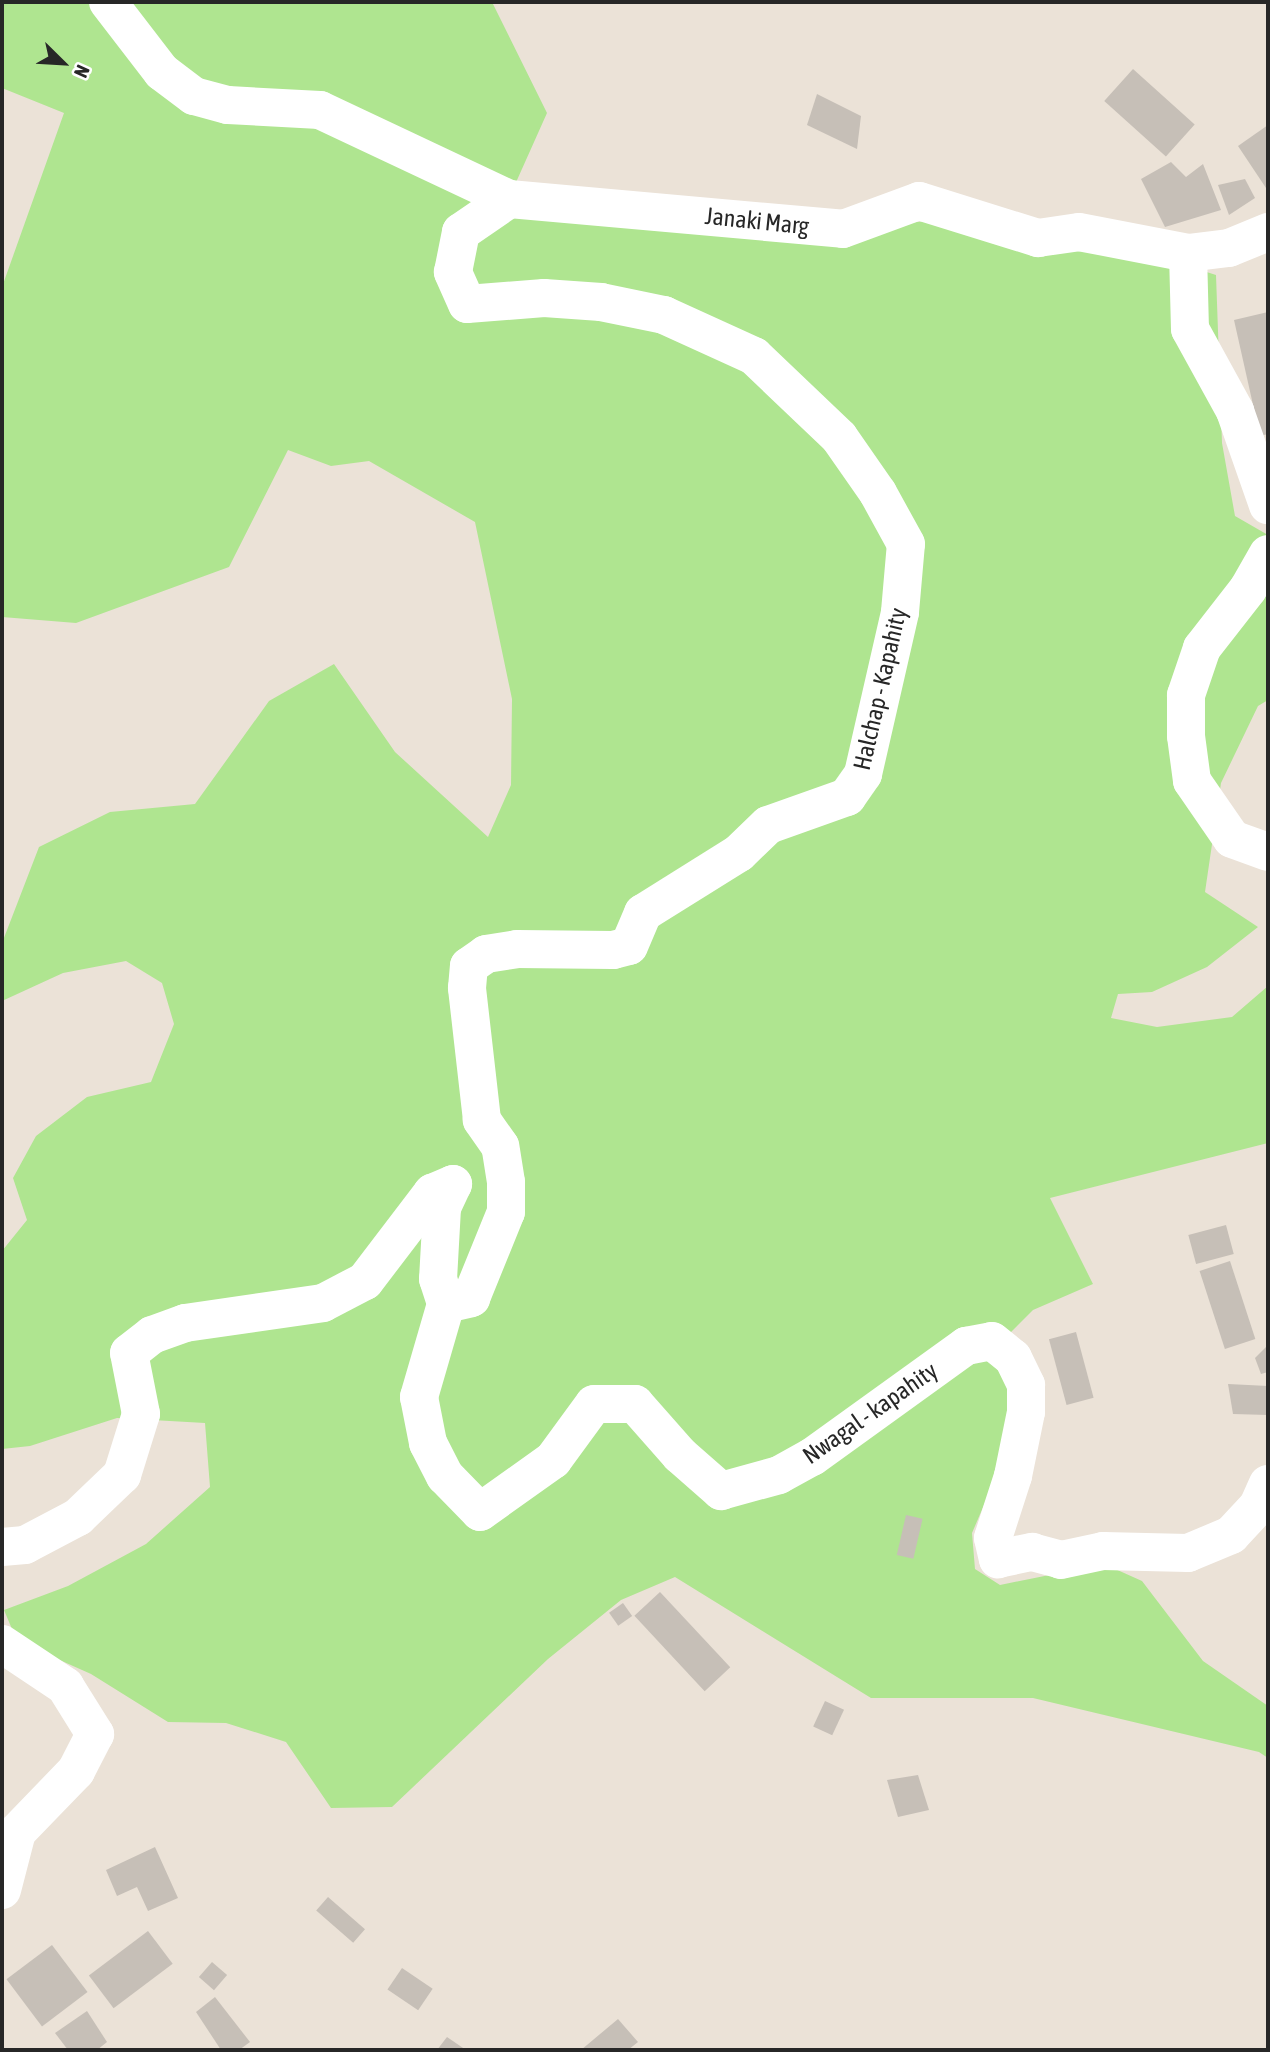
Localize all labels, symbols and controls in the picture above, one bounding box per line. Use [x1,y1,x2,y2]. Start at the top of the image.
north arrow [28,28,98,98]
text: N [70,62,95,81]
street label: Janaki Marg [704,201,810,241]
street label: Halchap - Kapahity [847,605,913,773]
street label: Nwagal - kapahity [797,1356,943,1470]

